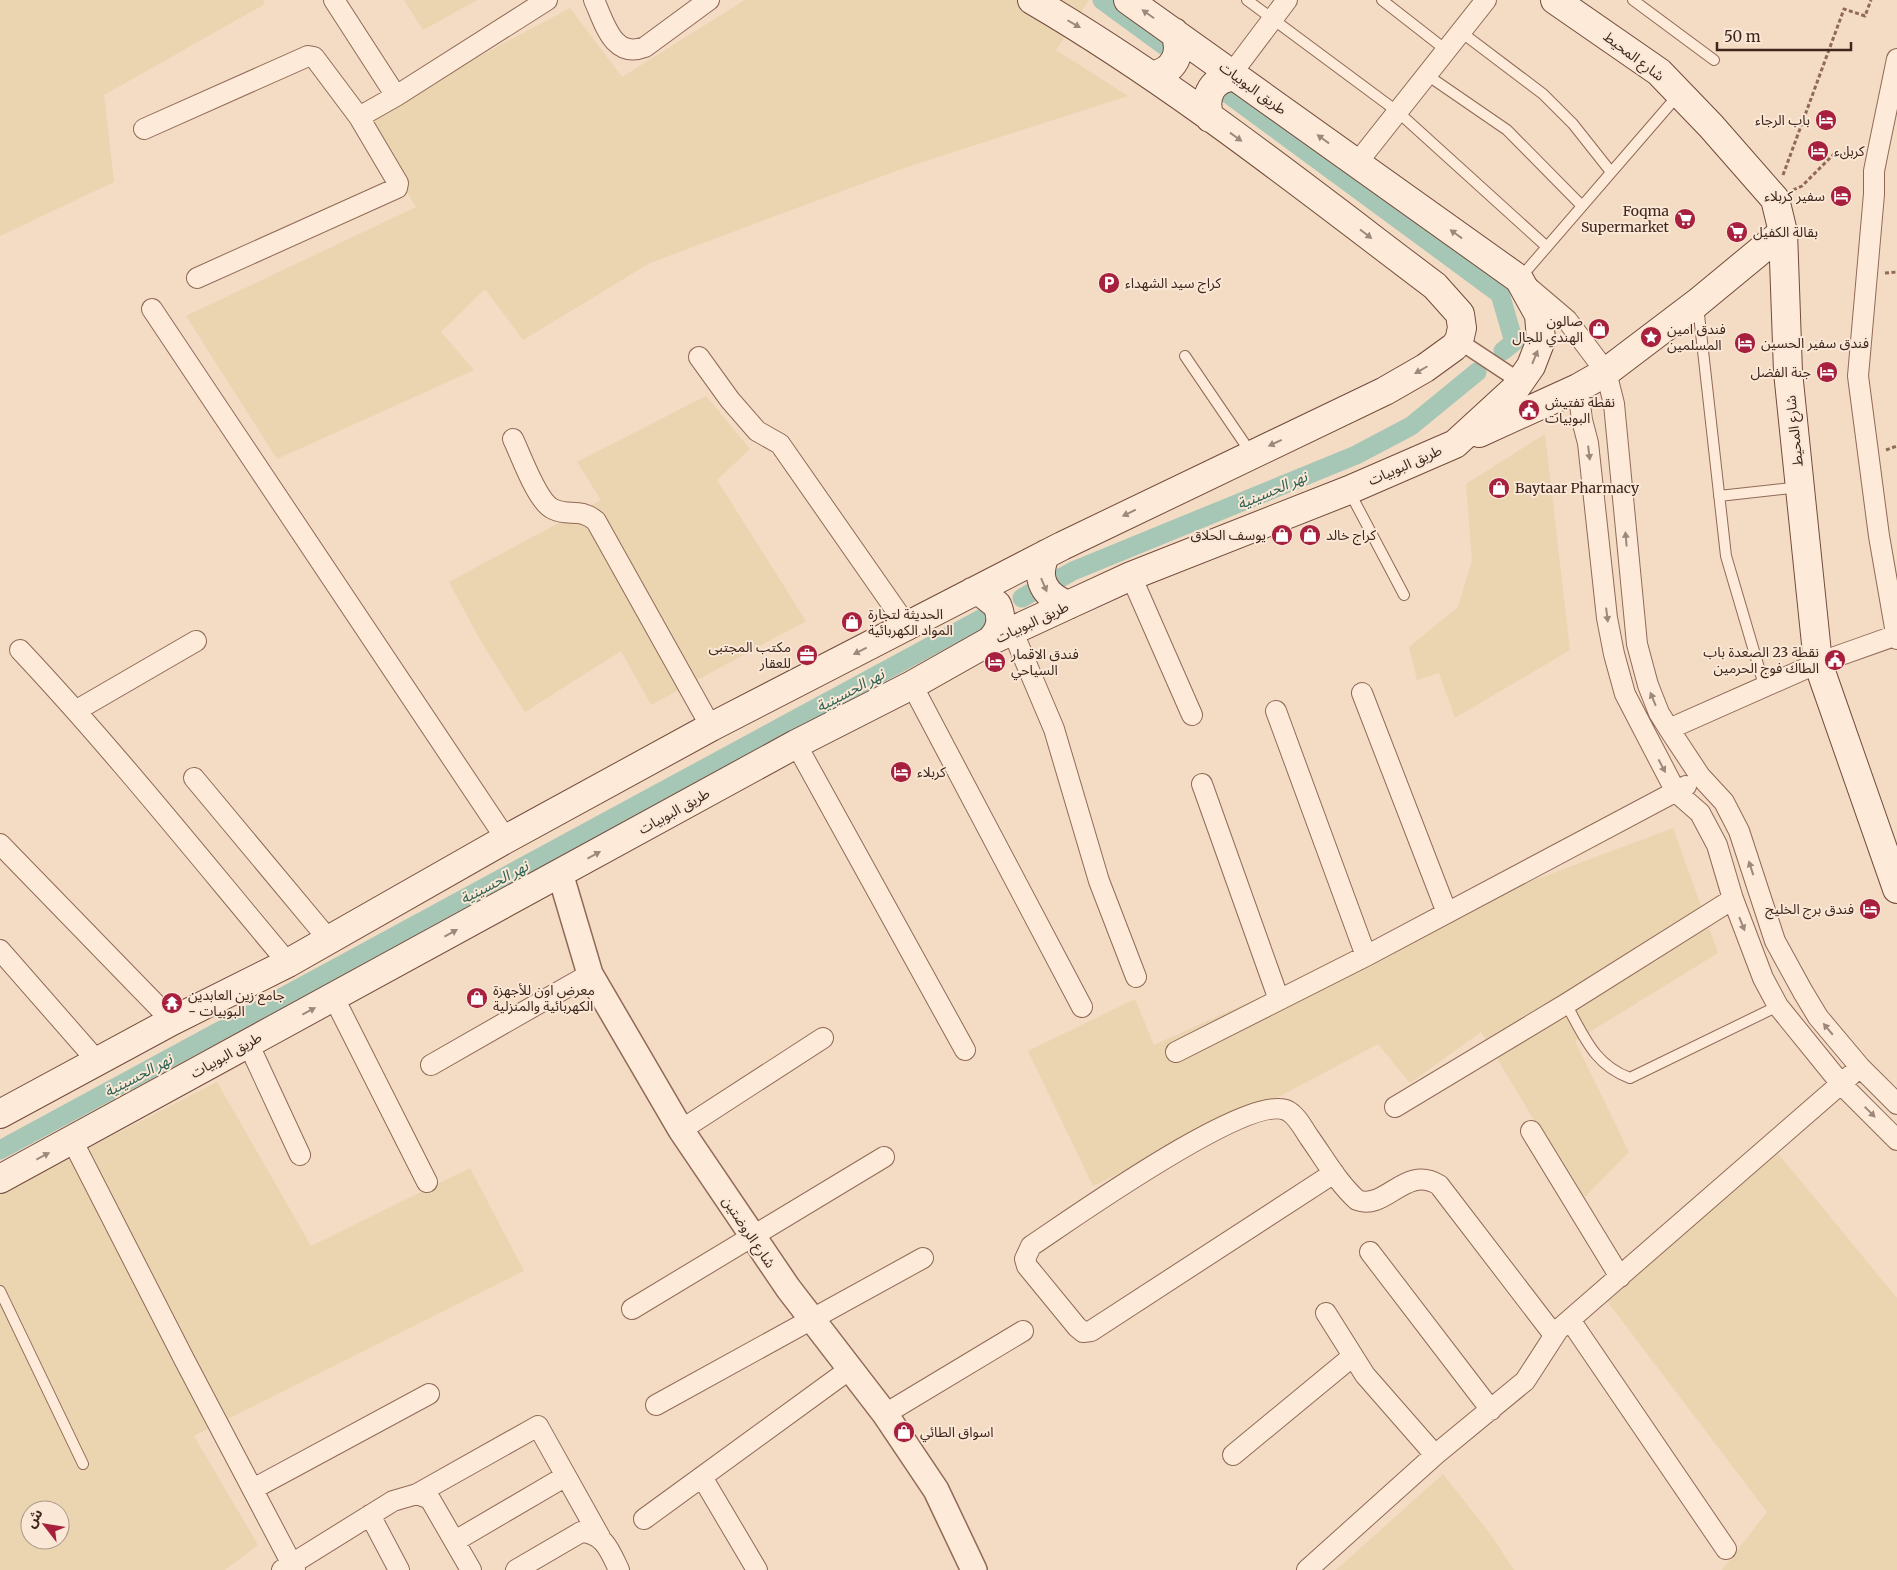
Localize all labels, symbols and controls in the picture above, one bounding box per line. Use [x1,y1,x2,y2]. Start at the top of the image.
one-way arrow [1142,9,1155,19]
one-way arrow [1067,20,1080,29]
scale bar [1717,20,1851,52]
street label: شارع المحيط [1599,27,1668,86]
text: 50 m [1724,27,1761,46]
street label: طريق البوبيات [1215,58,1290,119]
hotel icon: باب الرجاء [1814,108,1838,132]
place label: باب الرجاء [1755,111,1810,129]
one-way arrow [1229,132,1243,142]
one-way arrow [1317,134,1330,144]
hotel icon: كربلء [1806,139,1830,163]
place label: كربلء [1834,142,1865,160]
hotel icon: سفير كربلاء [1829,184,1853,208]
place label: سفير كربلاء [1764,187,1825,205]
place label: Foqma Supermarket [1581,202,1670,236]
supermarket icon: Foqma Supermarket [1673,207,1697,231]
supermarket icon: بقالة الكفيل [1725,220,1749,244]
place label: بقالة الكفيل [1753,223,1818,241]
one-way arrow [1359,229,1373,239]
one-way arrow [1449,229,1462,239]
parking icon: كراج سيد الشهداء [1097,271,1121,295]
place label: كراج سيد الشهداء [1125,274,1221,294]
place label: صالون الهندي للجال [1512,312,1583,348]
shop icon: صالون الهندي للجال [1587,317,1611,341]
place label: فندق امين المسلمين [1667,320,1726,354]
place icon: فندق امين المسلمين [1639,325,1663,349]
hotel icon: فندق سفير الحسين [1733,331,1757,355]
place label: فندق سفير الحسين [1761,334,1869,352]
one-way arrow [1531,350,1539,364]
hotel icon: جنة الفضل [1815,360,1839,384]
place label: جنة الفضل [1750,363,1811,381]
one-way arrow [1413,366,1428,374]
place label: نقطة تفتيش البوبيات [1545,393,1615,427]
street label: شارع المحيط [1781,394,1809,467]
public building icon: نقطة تفتيش البوبيات [1517,398,1541,422]
one-way arrow [1268,439,1282,447]
street label: طريق البوبيات [1365,441,1445,490]
one-way arrow [1585,446,1593,462]
water label: نهر الحسينية [1234,466,1312,513]
shop icon: Baytaar Pharmacy [1487,476,1511,500]
place label: Baytaar Pharmacy [1515,479,1640,497]
one-way arrow [1122,509,1136,517]
shop icon: يوسف الحلاق [1270,523,1294,547]
shop icon: كراج خالد [1298,523,1322,547]
place label: يوسف الحلاق [1190,526,1266,544]
place label: كراج خالد [1326,526,1376,546]
one-way arrow [1622,531,1630,547]
one-way arrow [1040,578,1048,592]
street label: طريق البوبيات [993,597,1072,648]
place label: الحديثة لتجارة المواد الكهربائية [868,605,953,639]
one-way arrow [1603,607,1611,623]
shop icon: الحديثة لتجارة المواد الكهربائية [840,610,864,634]
place label: مكتب المجتبى للعقار [708,638,791,672]
office icon: مكتب المجتبى للعقار [795,643,819,667]
place label: نقطة 23 الصعدة باب الطاك فوج الحرمين [1703,643,1819,679]
place label: فندق الاقمار السياحي [1010,645,1079,681]
one-way arrow [852,647,867,655]
public building icon: نقطة 23 الصعدة باب الطاك فوج الحرمين [1823,648,1847,672]
hotel icon: فندق الاقمار السياحي [983,650,1007,674]
water label: نهر الحسينية [813,663,889,716]
one-way arrow [1649,691,1657,706]
one-way arrow [1658,759,1667,773]
hotel icon: كربلاء [889,760,913,784]
place label: كربلاء [917,763,946,781]
street label: طريق البوبيات [635,784,713,839]
one-way arrow [586,851,601,859]
water label: نهر الحسينية [457,855,533,908]
one-way arrow [1746,861,1754,876]
hotel icon: فندق برج الخليج [1858,897,1882,921]
place label: فندق برج الخليج [1765,900,1854,920]
one-way arrow [1738,917,1746,932]
one-way arrow [444,929,458,937]
place label: معرض اون للأجهزة الكهربائية والمنزلية [493,981,595,1015]
place label: جامع زين العابدين - البوبيات [188,986,285,1020]
shop icon: معرض اون للأجهزة الكهربائية والمنزلية [465,986,489,1010]
temple icon: جامع زين العابدين - البوبيات [160,991,184,1015]
one-way arrow [301,1007,316,1015]
one-way arrow [1823,1023,1834,1036]
street label: طريق البوبيات [187,1028,265,1083]
water label: نهر الحسينية [101,1048,177,1101]
one-way arrow [1863,1106,1875,1118]
one-way arrow [36,1152,50,1160]
street label: شارع الروضتين [717,1193,780,1272]
shop icon: اسواق الطائي [892,1420,916,1444]
place label: اسواق الطائي [920,1423,993,1443]
north arrow [20,1500,70,1550]
text: ش [21,1505,47,1531]

